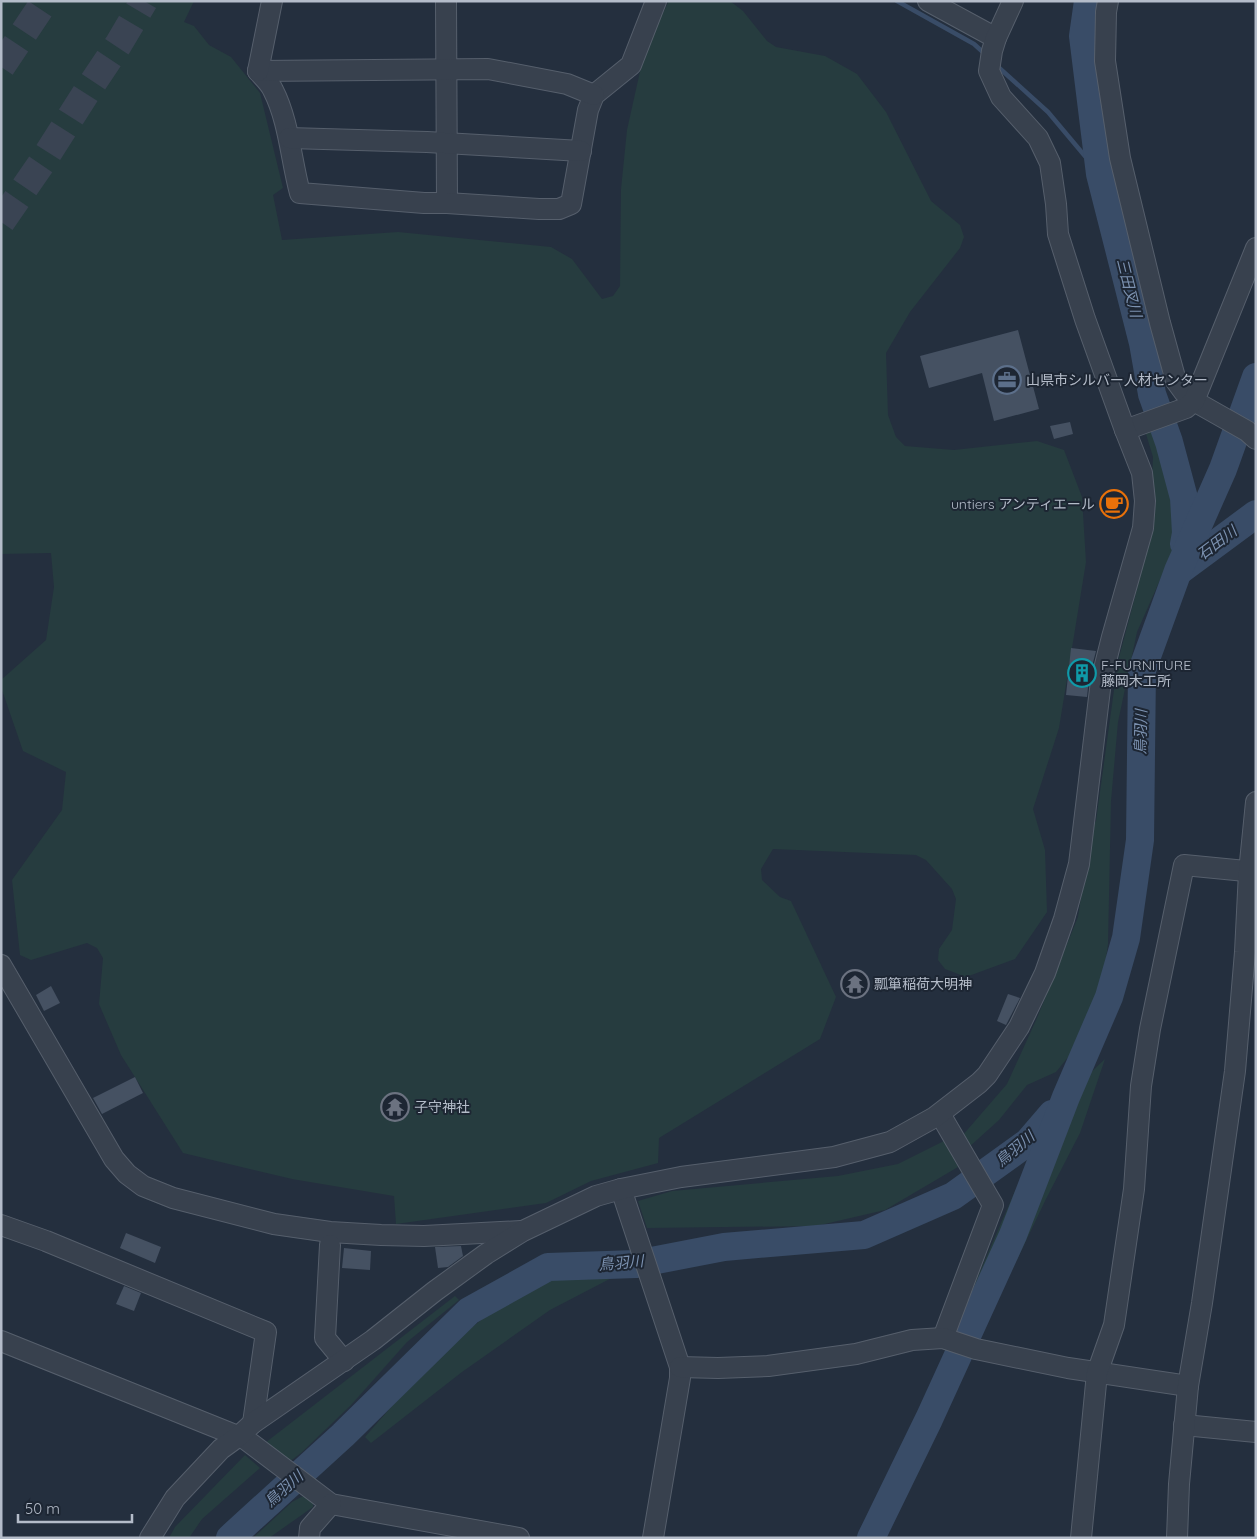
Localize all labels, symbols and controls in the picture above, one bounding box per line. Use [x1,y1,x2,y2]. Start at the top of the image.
water label: 三田叉川 [1113,256,1146,321]
office icon: 山県市シルバー人材センター [992,365,1022,395]
place label: 山県市シルバー人材センター [1026,371,1208,389]
cafe icon: untiers アンティエール [1099,489,1129,519]
place label: untiers アンティエール [951,495,1095,513]
water label: 石田川 [1193,520,1242,564]
place label: F-FURNITURE 藤岡木工所 [1101,656,1191,690]
building icon: F-FURNITURE 藤岡木工所 [1067,658,1097,688]
water label: 鳥羽川 [1131,707,1150,755]
temple icon: 瓢箪稲荷大明神 [840,969,870,999]
place label: 瓢箪稲荷大明神 [874,975,972,993]
temple icon: 子守神社 [380,1092,410,1122]
place label: 子守神社 [414,1098,470,1116]
water label: 鳥羽川 [991,1126,1040,1170]
water label: 鳥羽川 [598,1251,646,1274]
water label: 鳥羽川 [261,1465,308,1511]
scale bar [18,1492,131,1524]
text: 50 m [25,1499,60,1518]

